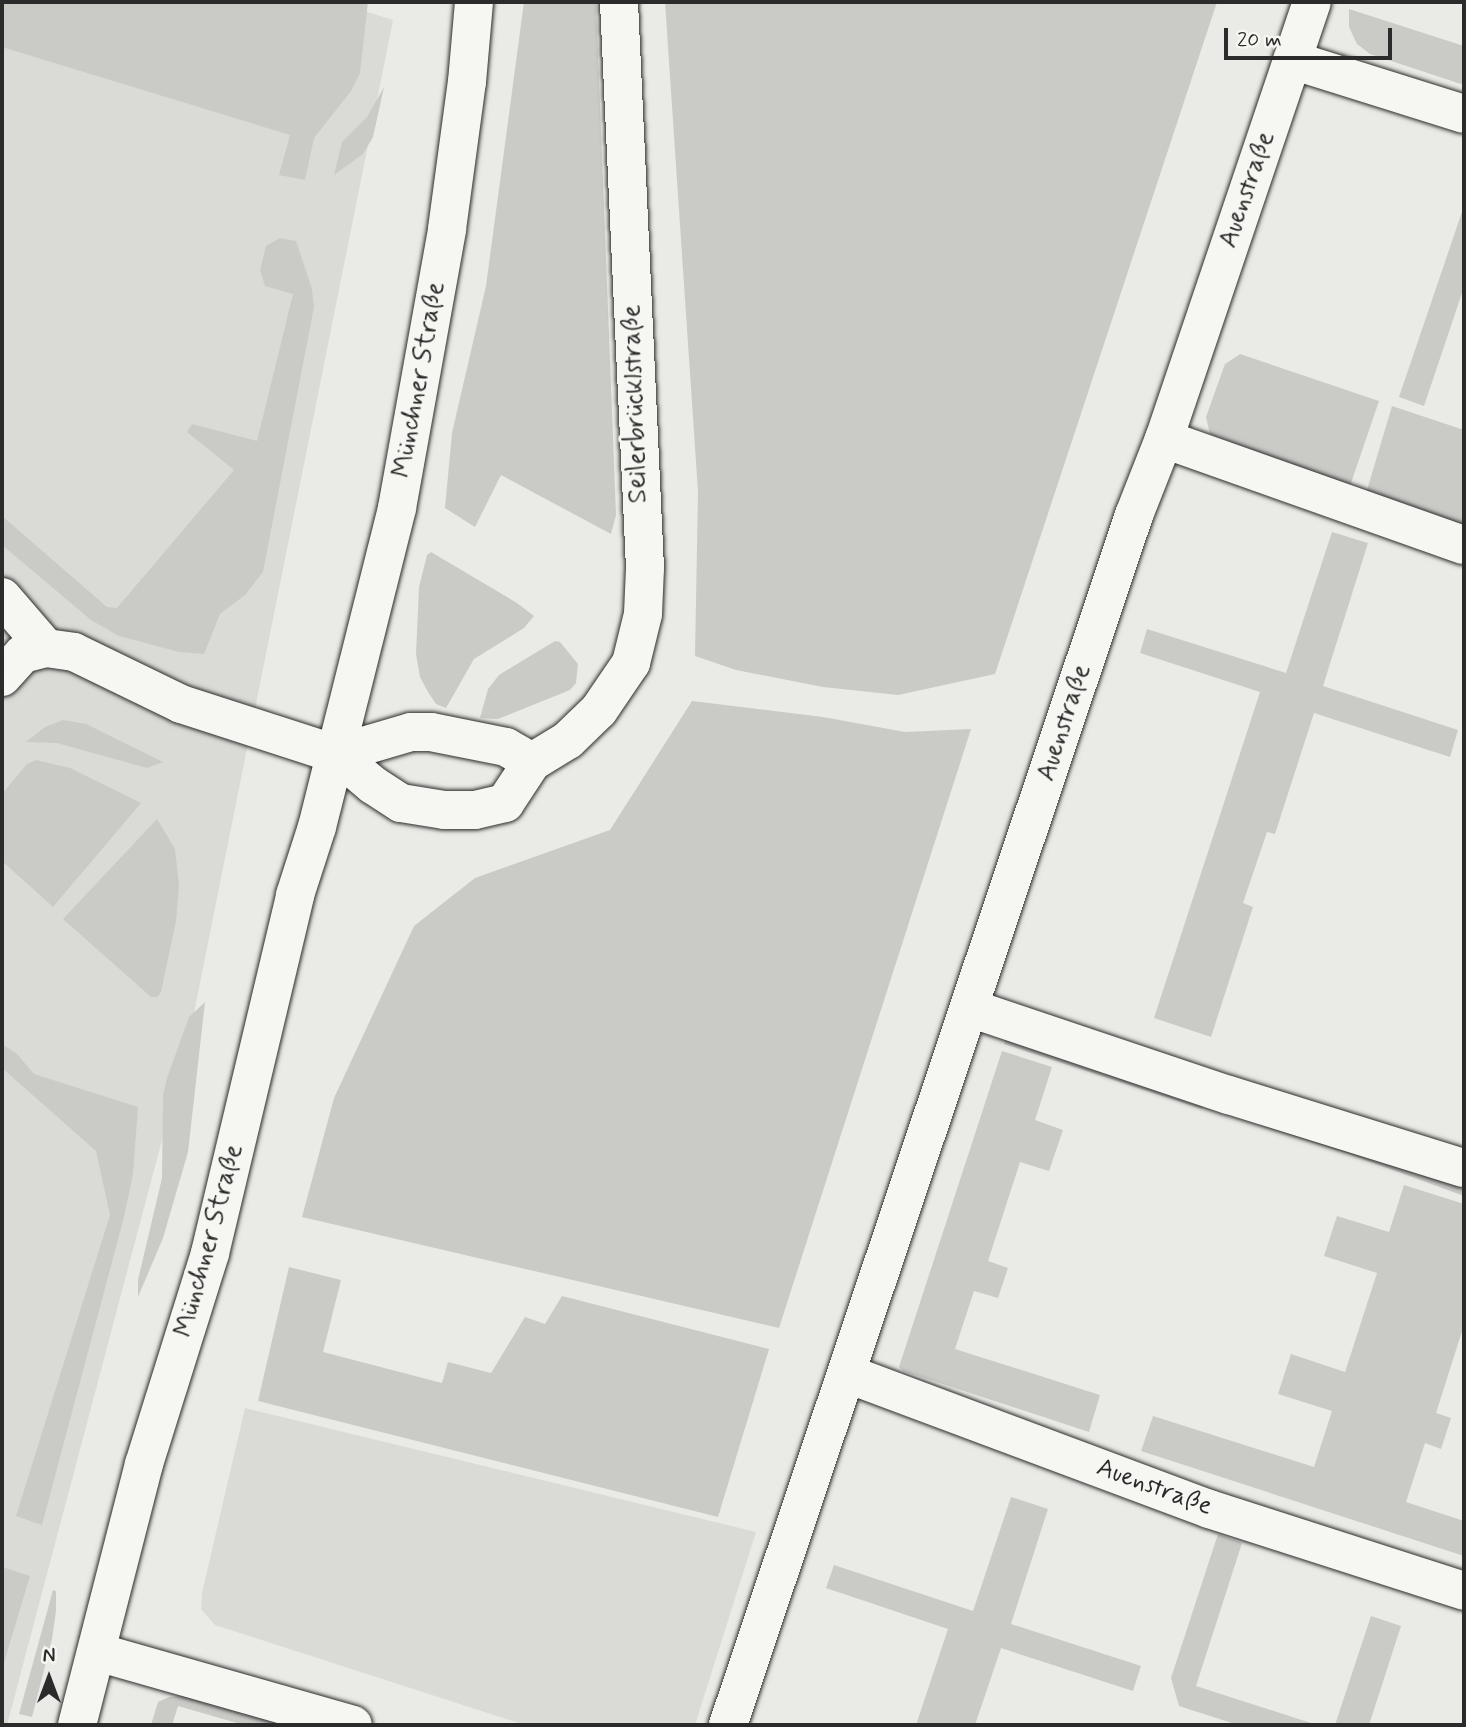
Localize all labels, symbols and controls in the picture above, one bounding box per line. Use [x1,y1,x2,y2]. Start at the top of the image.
scale bar [1228,14,1396,58]
text: 20 m [1237,26,1282,54]
street label: Auenstraße [1214,128,1282,252]
street label: Münchner Straße [388,282,452,478]
street label: Seilerbrücklstraße [617,304,655,504]
street label: Auenstraße [1032,661,1098,785]
street label: Münchner Straße [170,1143,250,1339]
street label: Auenstraße [1092,1453,1216,1523]
north arrow [14,1643,84,1713]
text: N [43,1644,55,1669]

